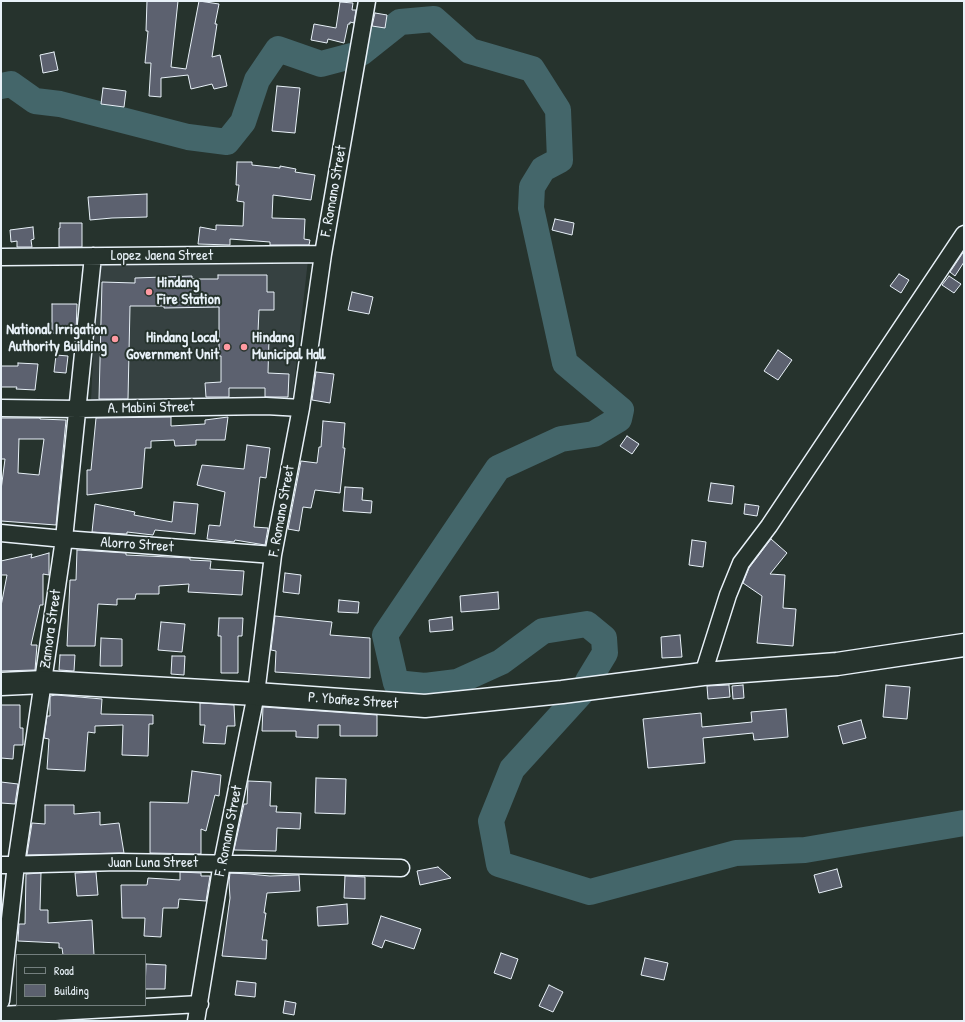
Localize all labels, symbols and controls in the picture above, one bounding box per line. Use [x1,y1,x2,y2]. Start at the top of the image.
street label: F. Romano Street [317,144,351,238]
street label: Lopez Jaena Street [111,247,213,265]
place label: Hindang Fire Station [157,274,220,309]
marker: Hindang Fire Station [144,287,154,297]
place label: National Irrigation Authority Building [6,321,107,356]
place label: Hindang Local Government Unit [126,329,219,364]
place label: Hindang Municipal Hall [252,329,325,364]
marker: National Irrigation Authority Building [110,334,120,344]
marker: Hindang Local Government Unit [222,342,232,352]
marker: Hindang Municipal Hall [239,342,249,352]
street label: A. Mabini Street [107,398,195,418]
street label: F. Romano Street [265,464,299,558]
street label: Alorro Street [100,533,174,557]
street label: Zamora Street [37,588,65,670]
street label: P. Ybañez Street [307,689,399,713]
street label: F. Romano Street [211,784,247,878]
street label: Juan Luna Street [108,854,198,872]
legend [16,954,146,1006]
text: Road [54,962,74,979]
text: Building [54,982,89,999]

